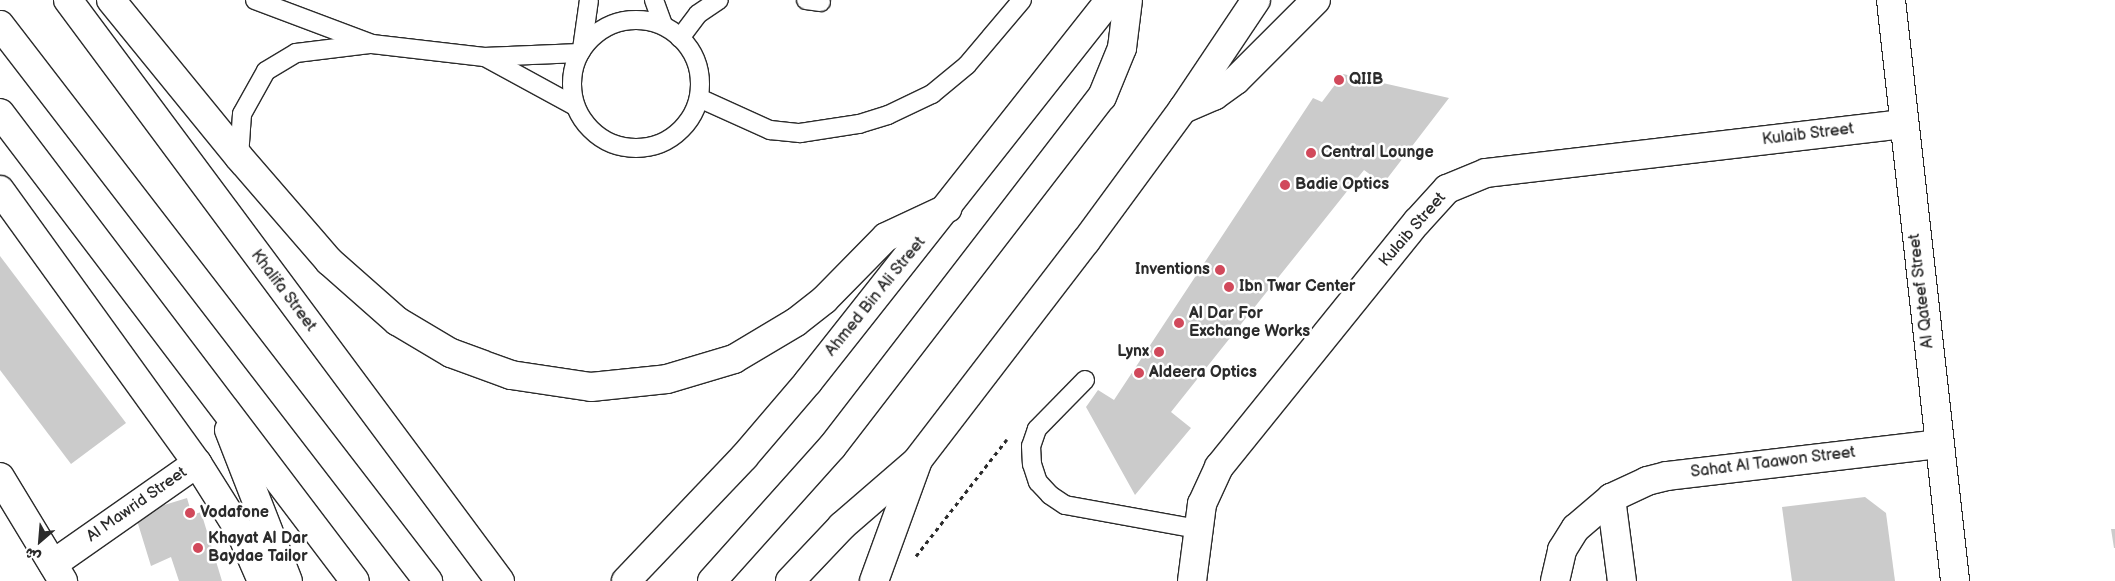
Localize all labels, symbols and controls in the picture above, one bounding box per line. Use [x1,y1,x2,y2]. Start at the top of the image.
place label: QIIB [1349,70,1383,90]
marker: QIIB [1333,74,1345,86]
street label: Kulaib Street [1761,120,1855,150]
place label: Central Lounge [1321,143,1434,163]
marker: Central Lounge [1305,147,1317,159]
place label: Badie Optics [1295,175,1389,195]
marker: Badie Optics [1279,179,1291,191]
street label: Kulaib Street [1375,189,1451,271]
street label: Al Qateef Street [1905,232,1939,350]
street label: Ahmed Bin Ali Street [822,233,930,361]
street label: Khalifa Street [246,246,320,336]
place label: Inventions [1135,260,1210,280]
marker: Inventions [1214,264,1226,276]
place label: Ibn Twar Center [1239,277,1355,297]
marker: Ibn Twar Center [1223,281,1235,293]
place label: Al Dar For Exchange Works [1189,304,1310,342]
marker: Al Dar For Exchange Works [1173,317,1185,329]
place label: Lynx [1117,342,1149,362]
marker: Lynx [1153,346,1165,358]
place label: Aldeera Optics [1149,363,1257,383]
marker: Aldeera Optics [1133,367,1145,379]
street label: Sahat Al Taawon Street [1689,443,1857,483]
street label: Al Mawrid Street [83,463,191,547]
place label: Vodafone [200,503,269,523]
marker: Vodafone [184,507,196,519]
north arrow [15,516,65,566]
place label: Khayat Al Dar Baydae Tailor [208,529,308,567]
marker: Khayat Al Dar Baydae Tailor [192,542,204,554]
text: ش [22,544,44,566]

